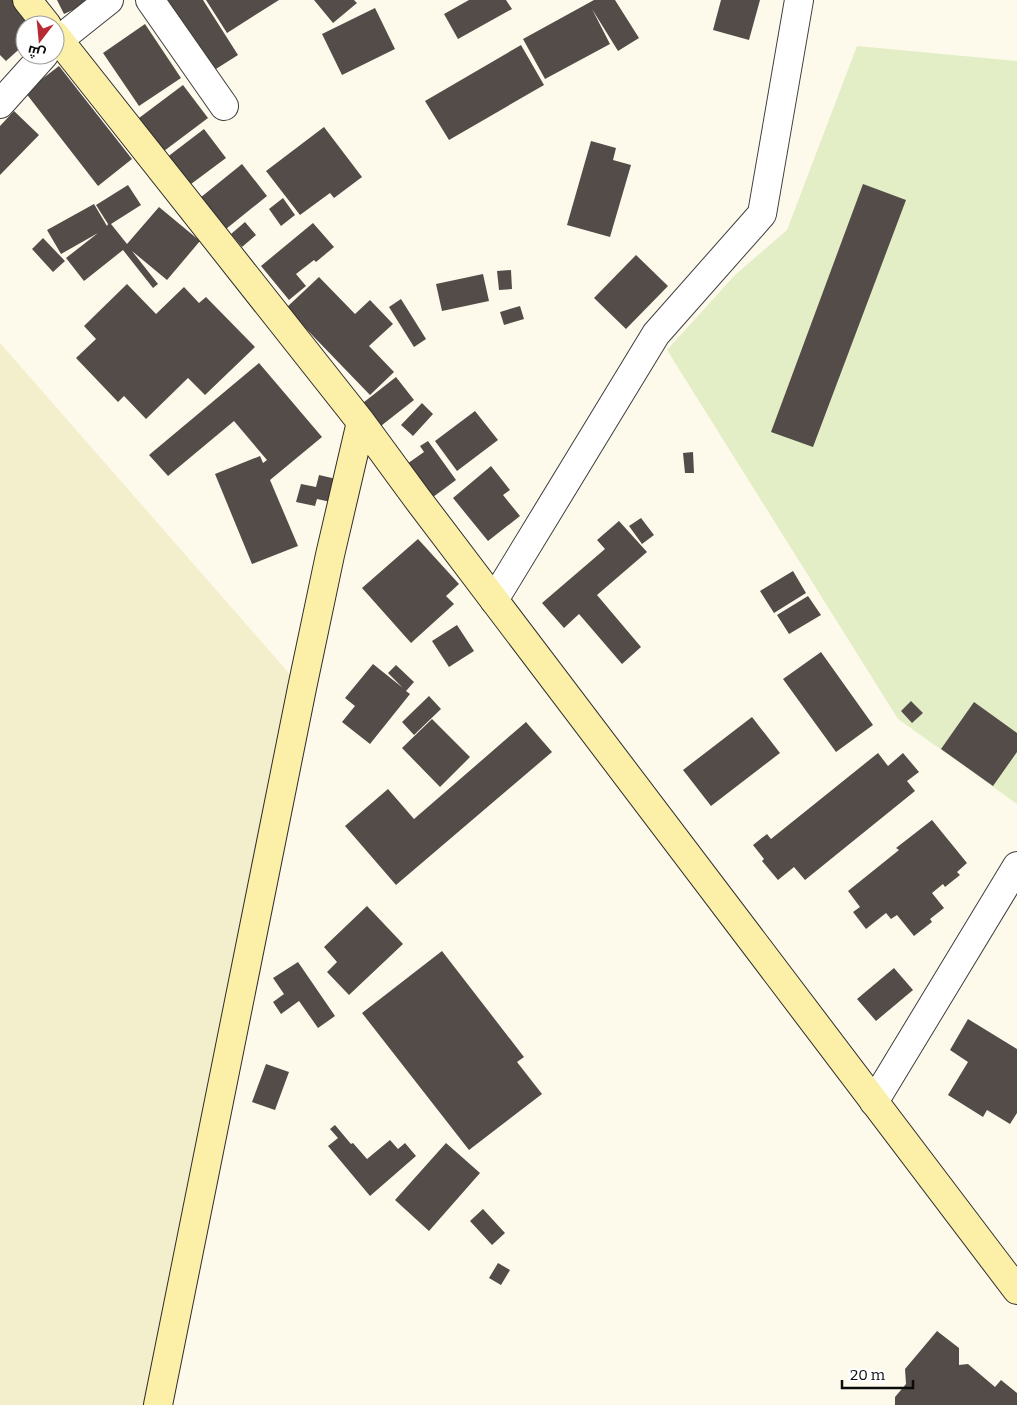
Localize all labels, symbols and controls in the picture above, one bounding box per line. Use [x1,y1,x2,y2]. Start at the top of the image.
north arrow [15,15,65,65]
text: ش [26,41,48,63]
scale bar [842,1358,913,1390]
text: 20 m [850,1366,886,1384]

